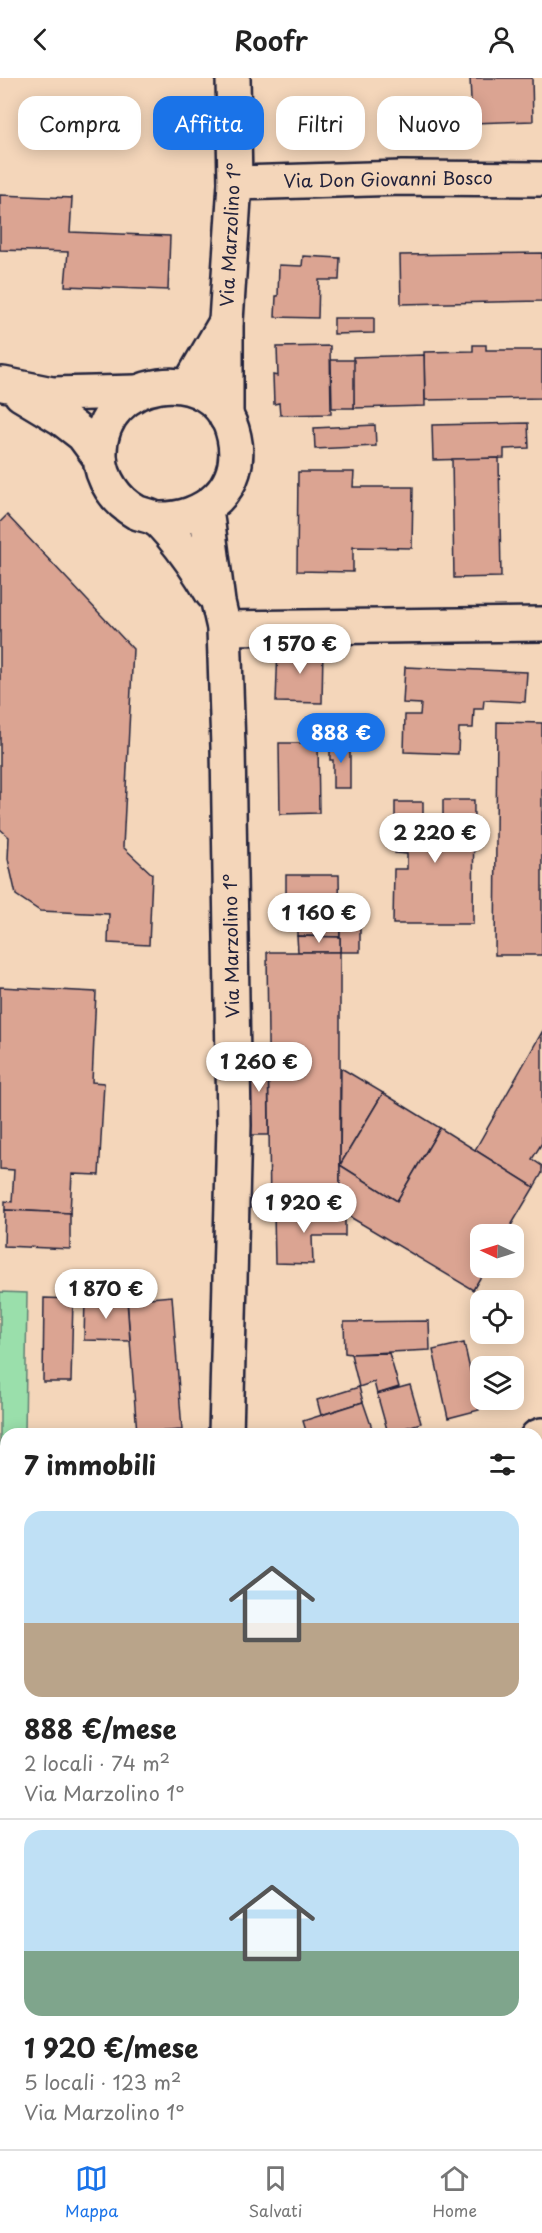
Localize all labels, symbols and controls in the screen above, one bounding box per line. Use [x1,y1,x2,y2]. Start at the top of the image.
text: Roofr [234,19,308,60]
icon: back [24,23,57,56]
icon: person [485,23,518,56]
chip: Compra [18,96,141,150]
chip: Affitta [153,96,264,150]
chip: Filtri [276,96,365,150]
chip: Nuovo [377,96,482,150]
street label: Via Marzolino 1° [212,162,247,308]
street label: Via Don Giovanni Bosco [283,163,493,194]
pin: 1 570 € [245,624,355,675]
text: 1 570 € [263,628,337,658]
pin: 888 € [299,713,383,764]
text: 888 € [311,717,371,747]
pin: 2 220 € [380,813,490,864]
text: 2 220 € [393,817,477,847]
street label: Via Marzolino 1° [216,874,245,1018]
pin: 1 160 € [264,893,374,944]
text: 1 160 € [282,897,356,927]
pin: 1 260 € [204,1042,314,1093]
text: 1 260 € [220,1046,298,1076]
pin: 1 920 € [249,1183,359,1234]
text: 1 920 € [266,1187,342,1217]
north arrow [470,1224,524,1278]
map controls [470,1224,524,1410]
pin: 1 870 € [51,1269,161,1320]
text: 1 870 € [69,1273,143,1303]
button: locate [470,1290,524,1344]
button: layers [470,1356,524,1410]
text: 7 immobili [24,1445,156,1484]
icon: filters [486,1448,519,1481]
icon: home [218,1550,326,1658]
text: 888 €/mese [24,1709,177,1748]
text: 2 locali · 74 m² [24,1748,170,1778]
text: Via Marzolino 1° [24,1778,184,1808]
icon: home [218,1869,326,1977]
text: 1 920 €/mese [24,2028,198,2067]
text: 5 locali · 123 m² [24,2067,181,2097]
text: Via Marzolino 1° [24,2097,184,2127]
tab: Mappa [65,2162,118,2222]
tab: Salvati [249,2162,302,2222]
tab: Home [432,2162,477,2222]

